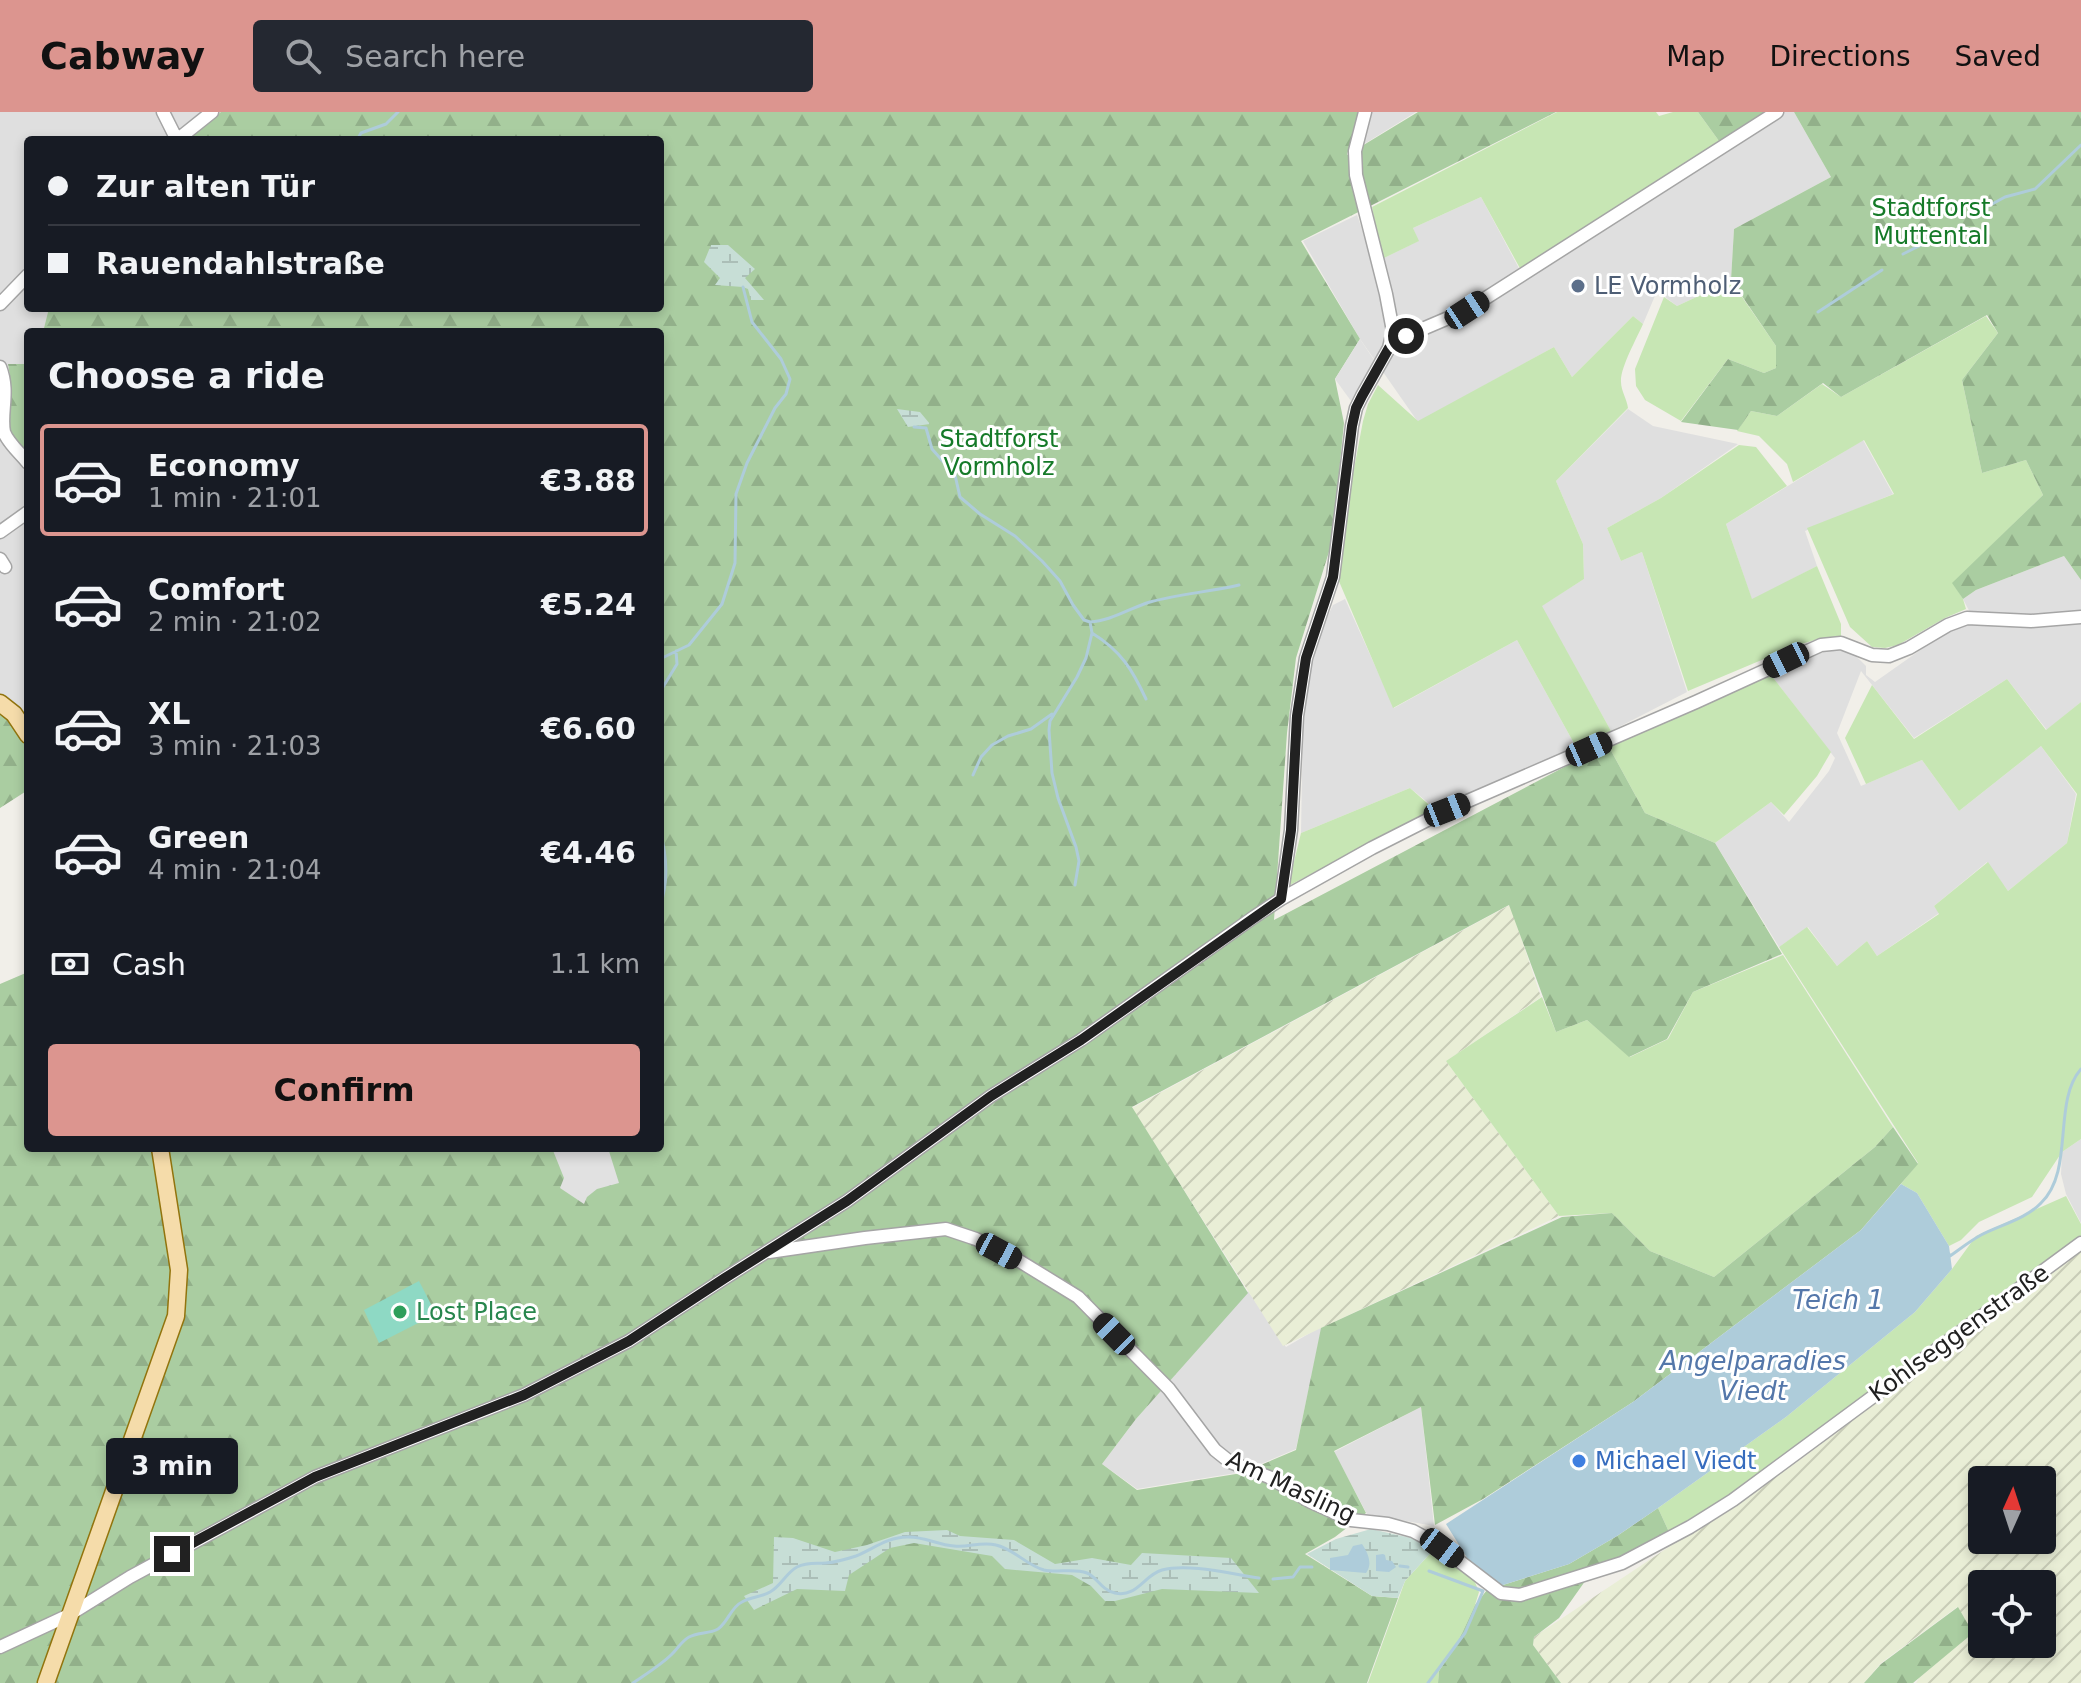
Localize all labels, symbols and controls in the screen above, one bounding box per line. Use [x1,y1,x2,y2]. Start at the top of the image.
search box [253,20,813,92]
text: Cabway [40,34,205,78]
icon: search [281,34,325,78]
text: Search here [345,39,525,74]
text: Map [1666,40,1725,73]
text: Directions [1769,40,1910,73]
text: Saved [1954,40,2041,73]
text: Zur alten Tür [96,169,315,204]
park label: Stadtforst Muttental [1872,194,1990,250]
text: Rauendahlstraße [96,246,385,281]
place label: LE Vormholz [1594,272,1741,300]
marker: LE Vormholz [1569,277,1587,295]
car [1440,287,1494,333]
route start [1388,318,1424,354]
text: Choose a ride [48,355,325,396]
park label: Stadtforst Vormholz [940,425,1058,481]
icon: car [52,444,124,516]
text: Economy [148,448,300,483]
text: €3.88 [541,463,636,498]
text: 1 min · 21:01 [148,483,322,513]
icon: car [52,568,124,640]
text: Comfort [148,572,285,607]
text: €5.24 [541,587,636,622]
text: 2 min · 21:02 [148,607,322,637]
car [1759,639,1813,681]
icon: car [52,692,124,764]
text: XL [148,696,190,731]
text: €6.60 [541,711,636,746]
car [1562,728,1616,770]
text: 3 min · 21:03 [148,731,322,761]
car [1420,790,1474,830]
icon: car [52,816,124,888]
text: Green [148,820,249,855]
text: €4.46 [541,835,636,870]
text: 4 min · 21:04 [148,855,322,885]
icon: cash [48,942,92,986]
text: Cash [112,947,186,982]
text: 1.1 km [550,949,640,979]
button: Confirm [48,1044,640,1136]
car [972,1229,1026,1273]
street label: Kohlseggenstraße [1864,1258,2054,1408]
water label: Teich 1 [1792,1285,1884,1315]
place label: Lost Place [416,1298,537,1326]
marker: Lost Place [391,1303,409,1321]
car [1089,1309,1139,1359]
water label: Angelparadies Viedt [1658,1346,1846,1406]
callout: 3 min [106,1438,238,1494]
street label: Am Masling [1222,1445,1360,1529]
place label: Michael Viedt [1595,1447,1757,1475]
text: 3 min [131,1451,213,1481]
marker: Michael Viedt [1570,1452,1588,1470]
north arrow [1968,1466,2056,1554]
map controls [1968,1466,2056,1658]
car [1416,1524,1468,1572]
route end [154,1536,190,1572]
button: locate [1968,1570,2056,1658]

